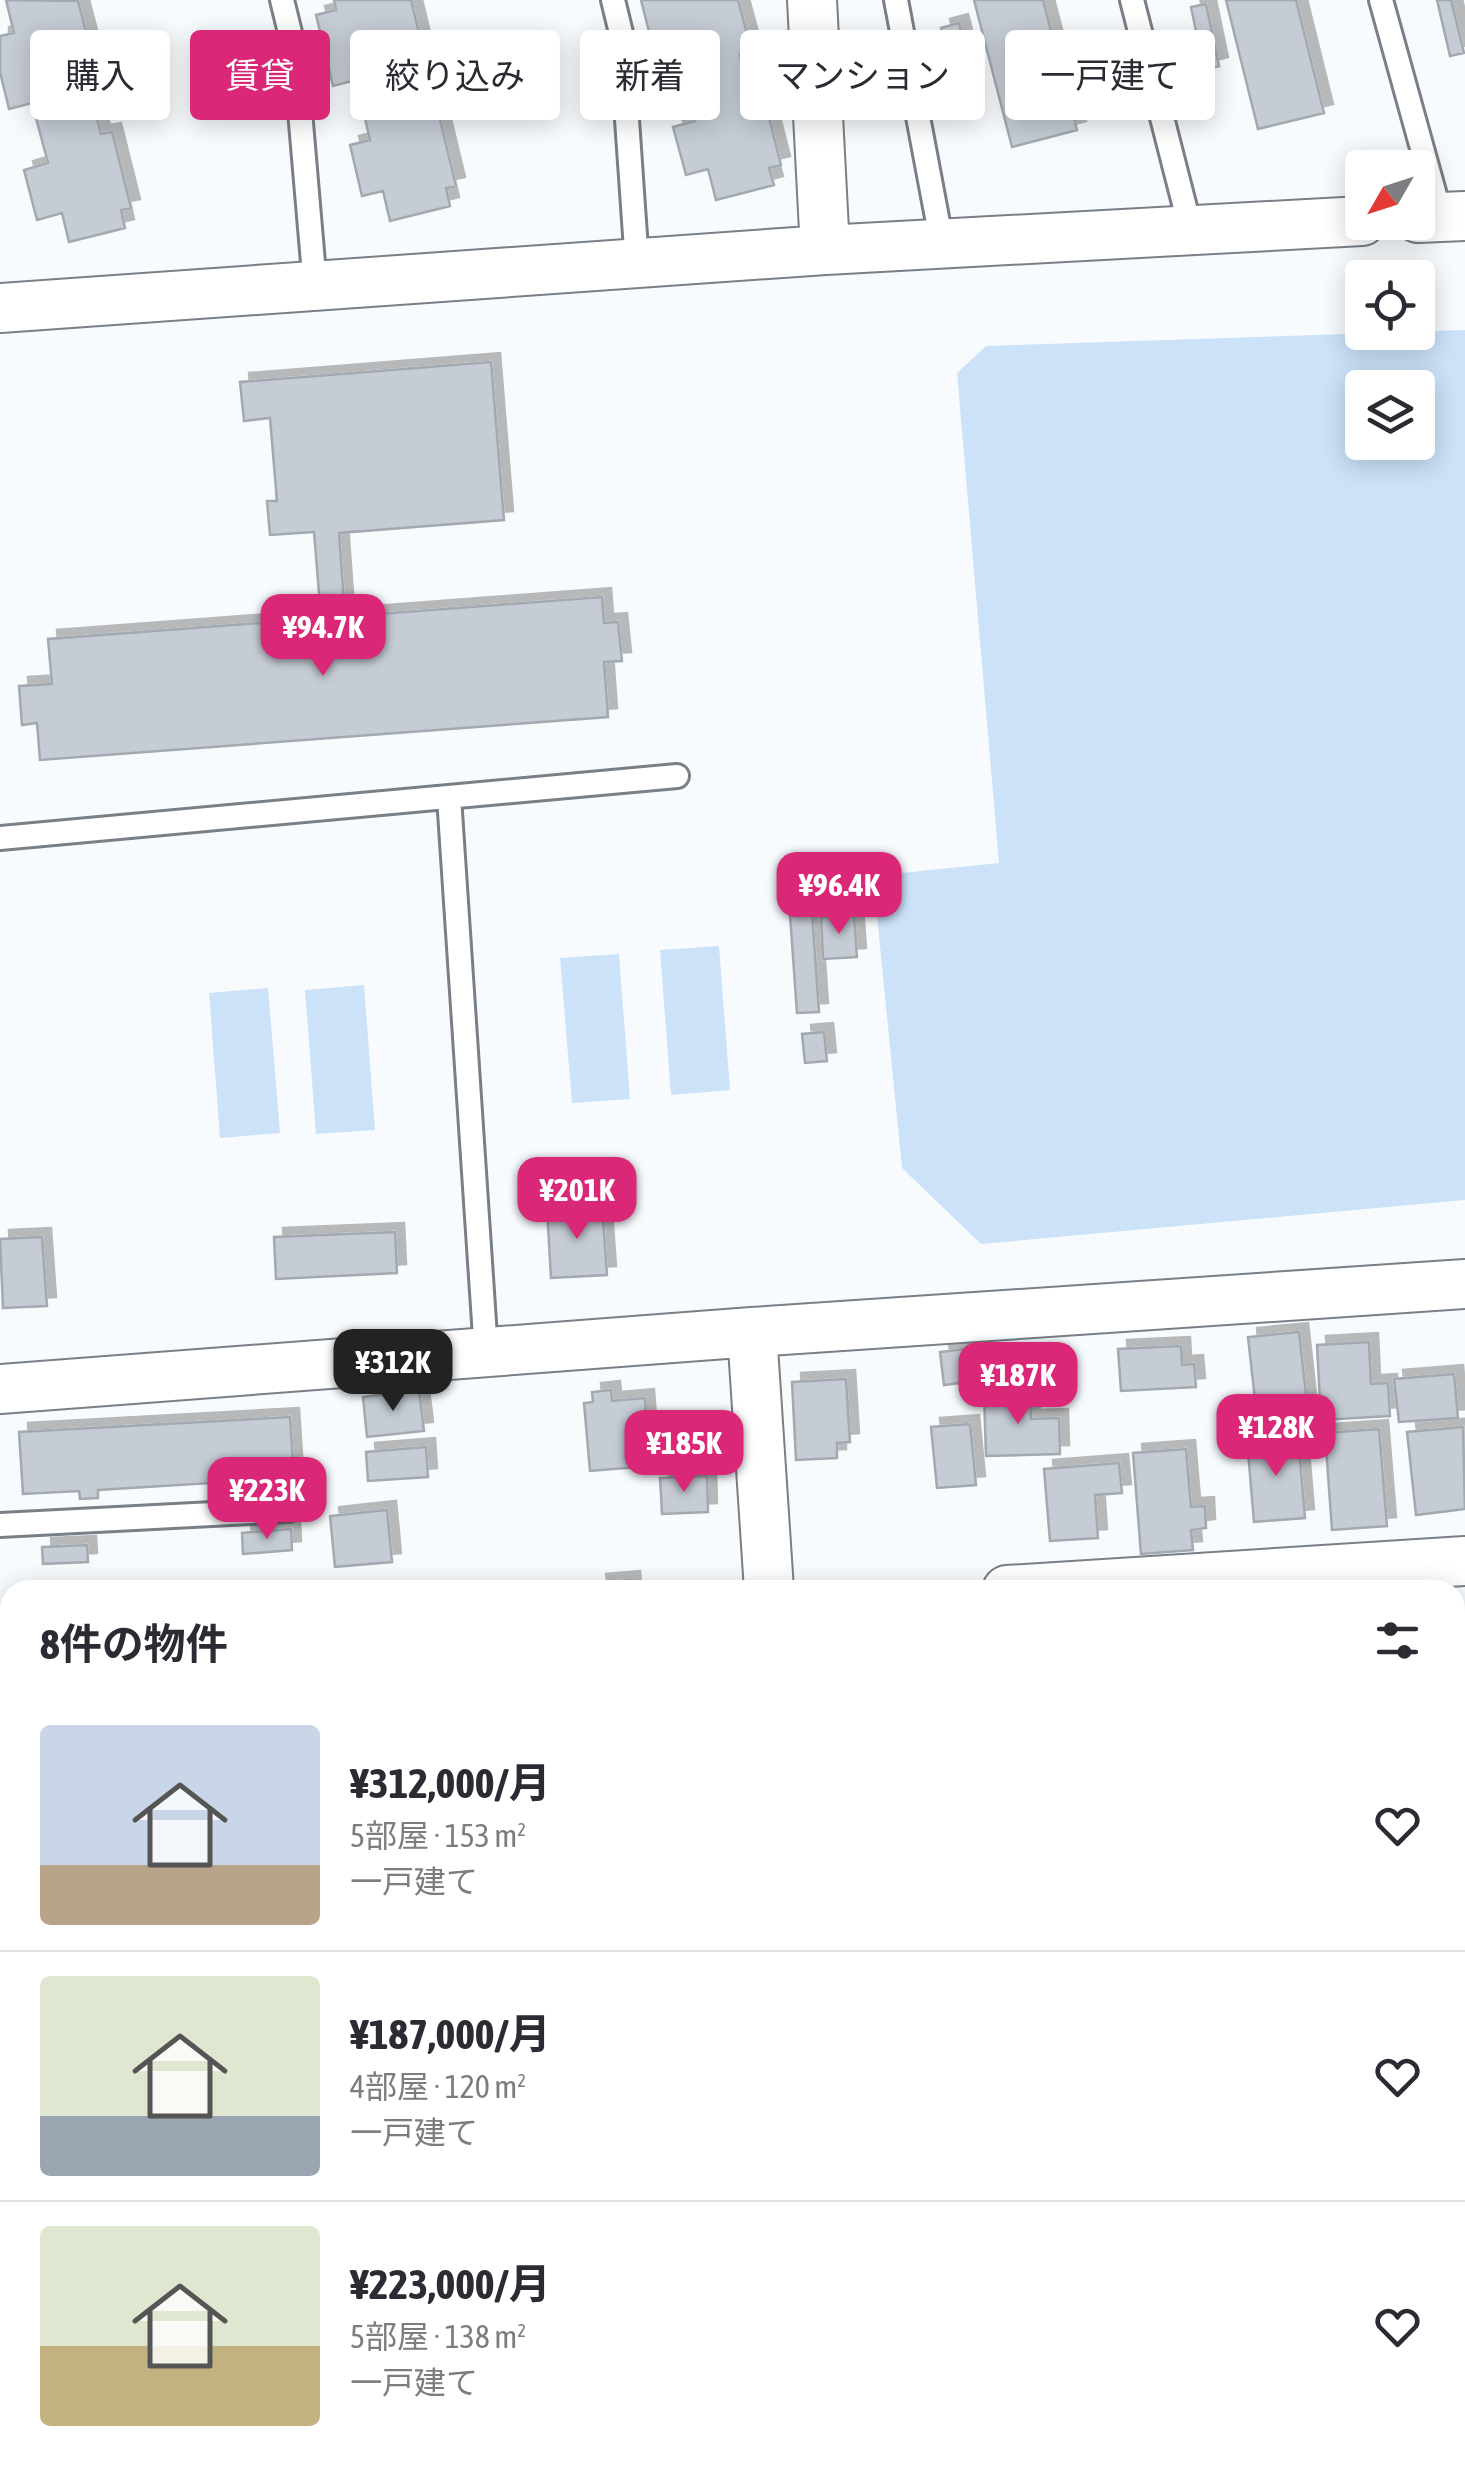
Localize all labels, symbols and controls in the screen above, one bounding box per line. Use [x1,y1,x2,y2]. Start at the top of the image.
chip: 購入 [30,30,170,120]
chip: 賃貸 [190,30,330,120]
chip: 絞り込み [350,30,560,120]
chip: 新着 [580,30,720,120]
chip: マンション [740,30,985,120]
chip: 一戸建て [1005,30,1215,120]
north arrow [1345,150,1435,240]
map controls [1345,150,1435,460]
button: locate [1345,260,1435,350]
button: layers [1345,370,1435,460]
pin: ¥94.7K [242,594,404,679]
text: ¥94.7K [283,608,363,645]
pin: ¥96.4K [758,852,920,937]
text: ¥96.4K [799,866,879,903]
pin: ¥201K [507,1157,647,1242]
text: ¥201K [539,1171,615,1208]
pin: ¥312K [323,1329,463,1414]
pin: ¥187K [948,1342,1088,1427]
text: ¥312K [355,1343,431,1380]
text: ¥187K [980,1356,1056,1393]
pin: ¥128K [1206,1394,1346,1479]
text: ¥128K [1238,1408,1314,1445]
pin: ¥185K [614,1410,754,1495]
text: ¥185K [646,1424,722,1461]
pin: ¥223K [197,1457,337,1542]
text: ¥223K [229,1471,305,1508]
icon: filters [1370,1613,1425,1668]
text: 8件の物件 [40,1620,228,1668]
text: ¥312,000/月 [350,1759,551,1807]
icon: home [120,1765,240,1885]
icon: heart [1370,1798,1425,1853]
text: 5部屋 · 153 m² [350,1817,526,1854]
text: 一戸建て [350,1863,478,1900]
text: ¥187,000/月 [350,2010,551,2058]
icon: home [120,2016,240,2136]
icon: heart [1370,2049,1425,2104]
text: 4部屋 · 120 m² [350,2068,526,2105]
text: 一戸建て [350,2114,478,2151]
text: ¥223,000/月 [350,2260,551,2308]
icon: home [120,2266,240,2386]
icon: heart [1370,2299,1425,2354]
text: 5部屋 · 138 m² [350,2318,526,2355]
text: 一戸建て [350,2364,478,2401]

